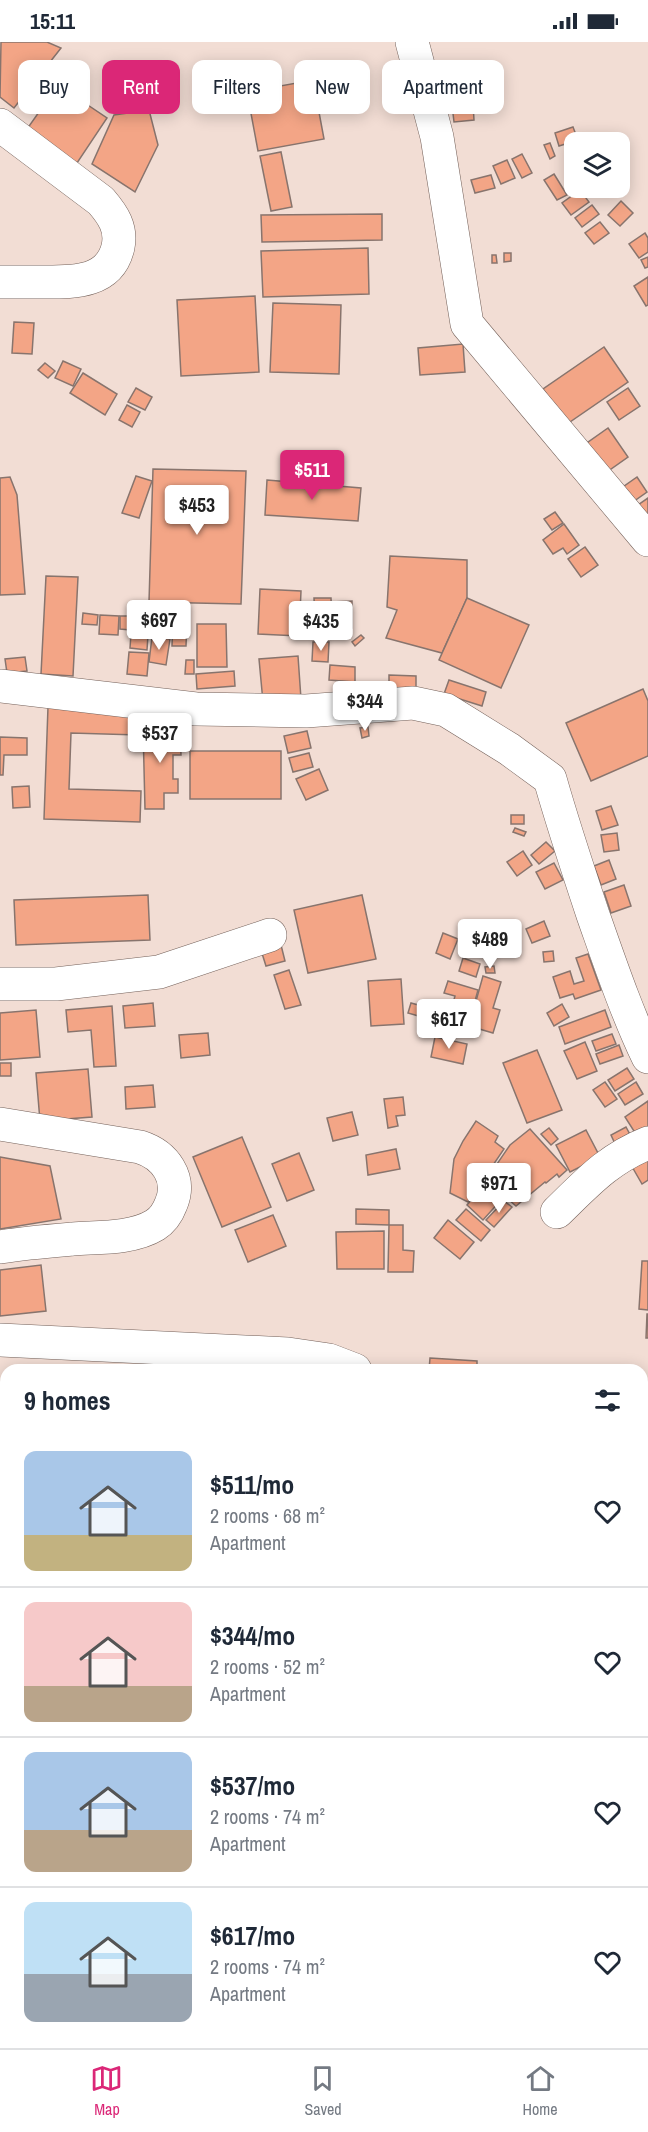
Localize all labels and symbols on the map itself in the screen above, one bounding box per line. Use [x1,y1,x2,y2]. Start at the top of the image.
pin: $511 [276,450,348,501]
pin: $453 [161,485,233,536]
pin: $697 [123,600,195,651]
pin: $435 [285,601,357,652]
pin: $344 [329,681,401,732]
pin: $537 [124,713,196,764]
pin: $489 [454,919,526,970]
pin: $617 [413,999,485,1050]
pin: $971 [463,1163,535,1214]

